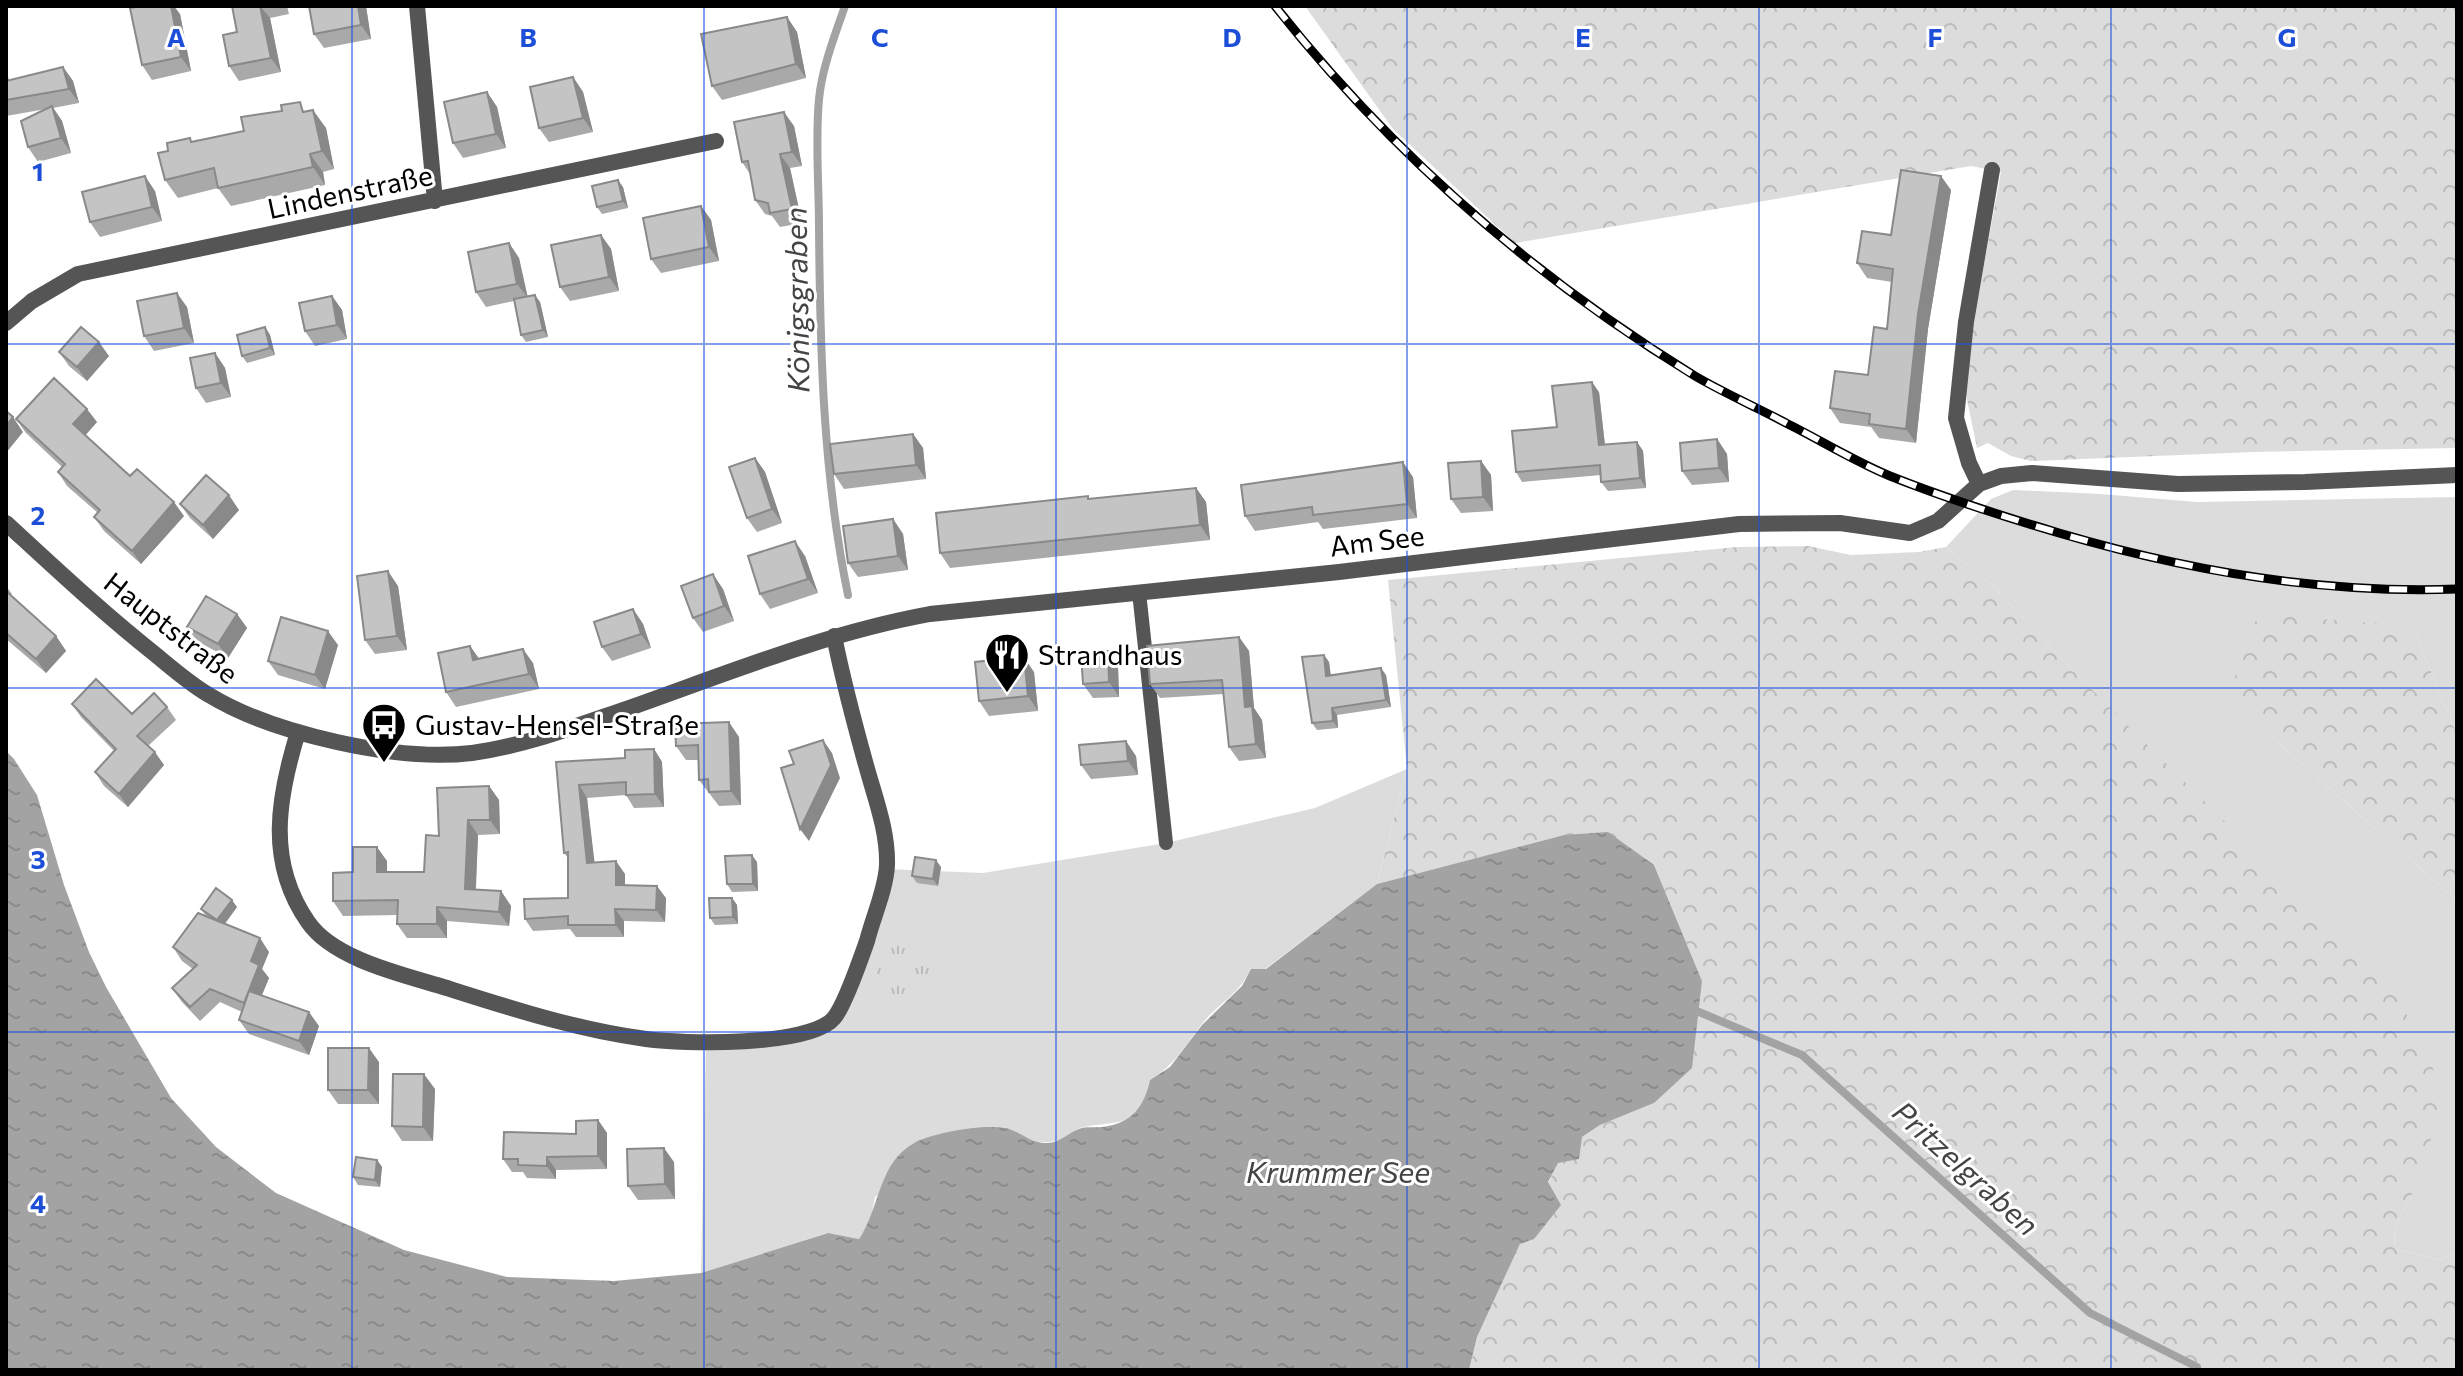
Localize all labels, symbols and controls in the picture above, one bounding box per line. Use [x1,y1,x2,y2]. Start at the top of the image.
text: A [167,21,186,52]
text: B [519,21,537,52]
text: C [871,21,889,52]
text: D [1222,21,1242,52]
text: E [1575,21,1591,52]
text: F [1927,21,1943,52]
text: G [2278,21,2296,52]
text: 1 [32,155,44,186]
street label: Lindenstraße [264,157,435,225]
water label: Königsgraben [775,207,816,393]
text: 2 [31,499,45,530]
street label: Am See [1328,517,1426,563]
street label: Hauptstraße [98,564,245,690]
restaurant icon: Strandhaus [983,631,1031,694]
place label: Strandhaus [1038,637,1182,671]
bus stop icon: Gustav-Hensel-Straße [360,701,408,764]
place label: Gustav-Hensel-Straße [415,707,699,741]
text: 3 [30,843,46,874]
water label: Pritzelgraben [1886,1092,2047,1242]
water label: Krummer See [1246,1152,1430,1189]
text: 4 [30,1187,46,1218]

